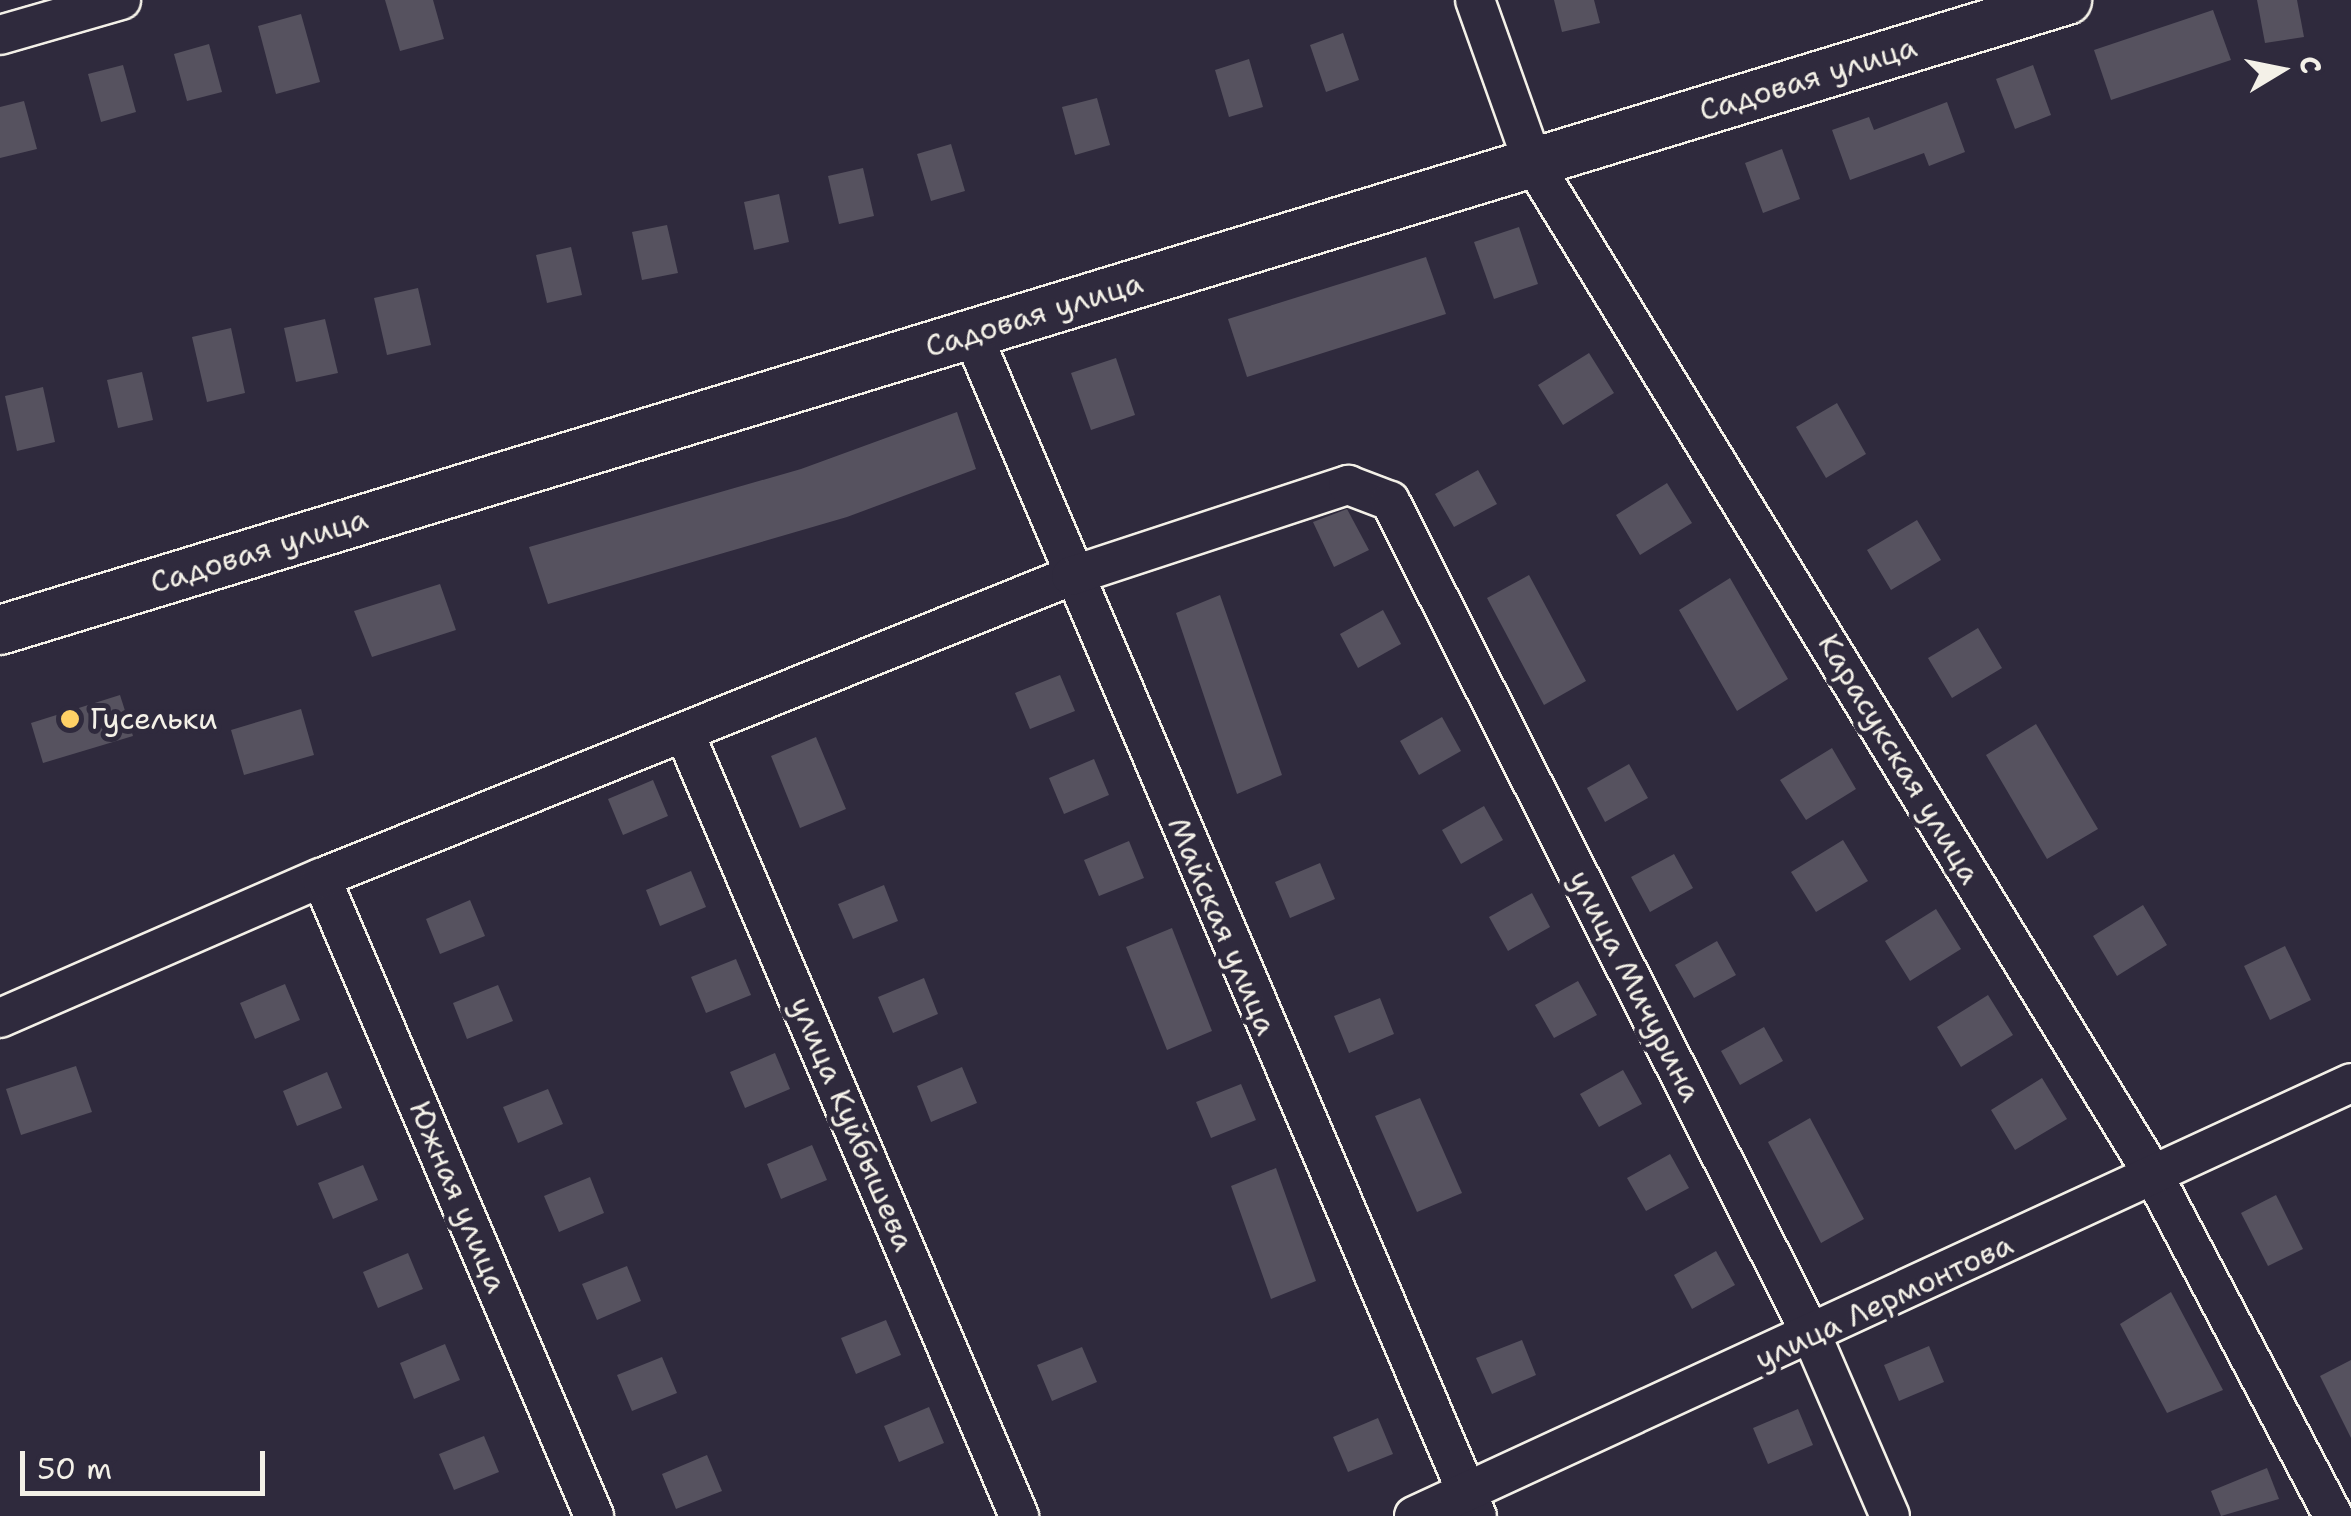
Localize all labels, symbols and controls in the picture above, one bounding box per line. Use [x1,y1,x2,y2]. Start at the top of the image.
north arrow [2231,20,2331,120]
street label: Садовая улица [1695,29,1921,129]
text: С [2290,53,2331,77]
street label: Садовая улица [921,265,1147,365]
street label: Садовая улица [146,501,372,601]
street label: Карасукская улица [1810,627,1988,891]
place label: Гусельки [90,701,218,737]
marker: Гусельки [59,708,81,730]
street label: Майская улица [1160,812,1284,1040]
street label: улица Мичурина [1561,864,1709,1108]
street label: улица Куйбышева [782,991,922,1257]
street label: Южная улица [402,1096,514,1298]
street label: улица Лермонтова [1749,1226,2019,1378]
scale bar [25,1431,270,1493]
text: 50 m [37,1448,112,1489]

